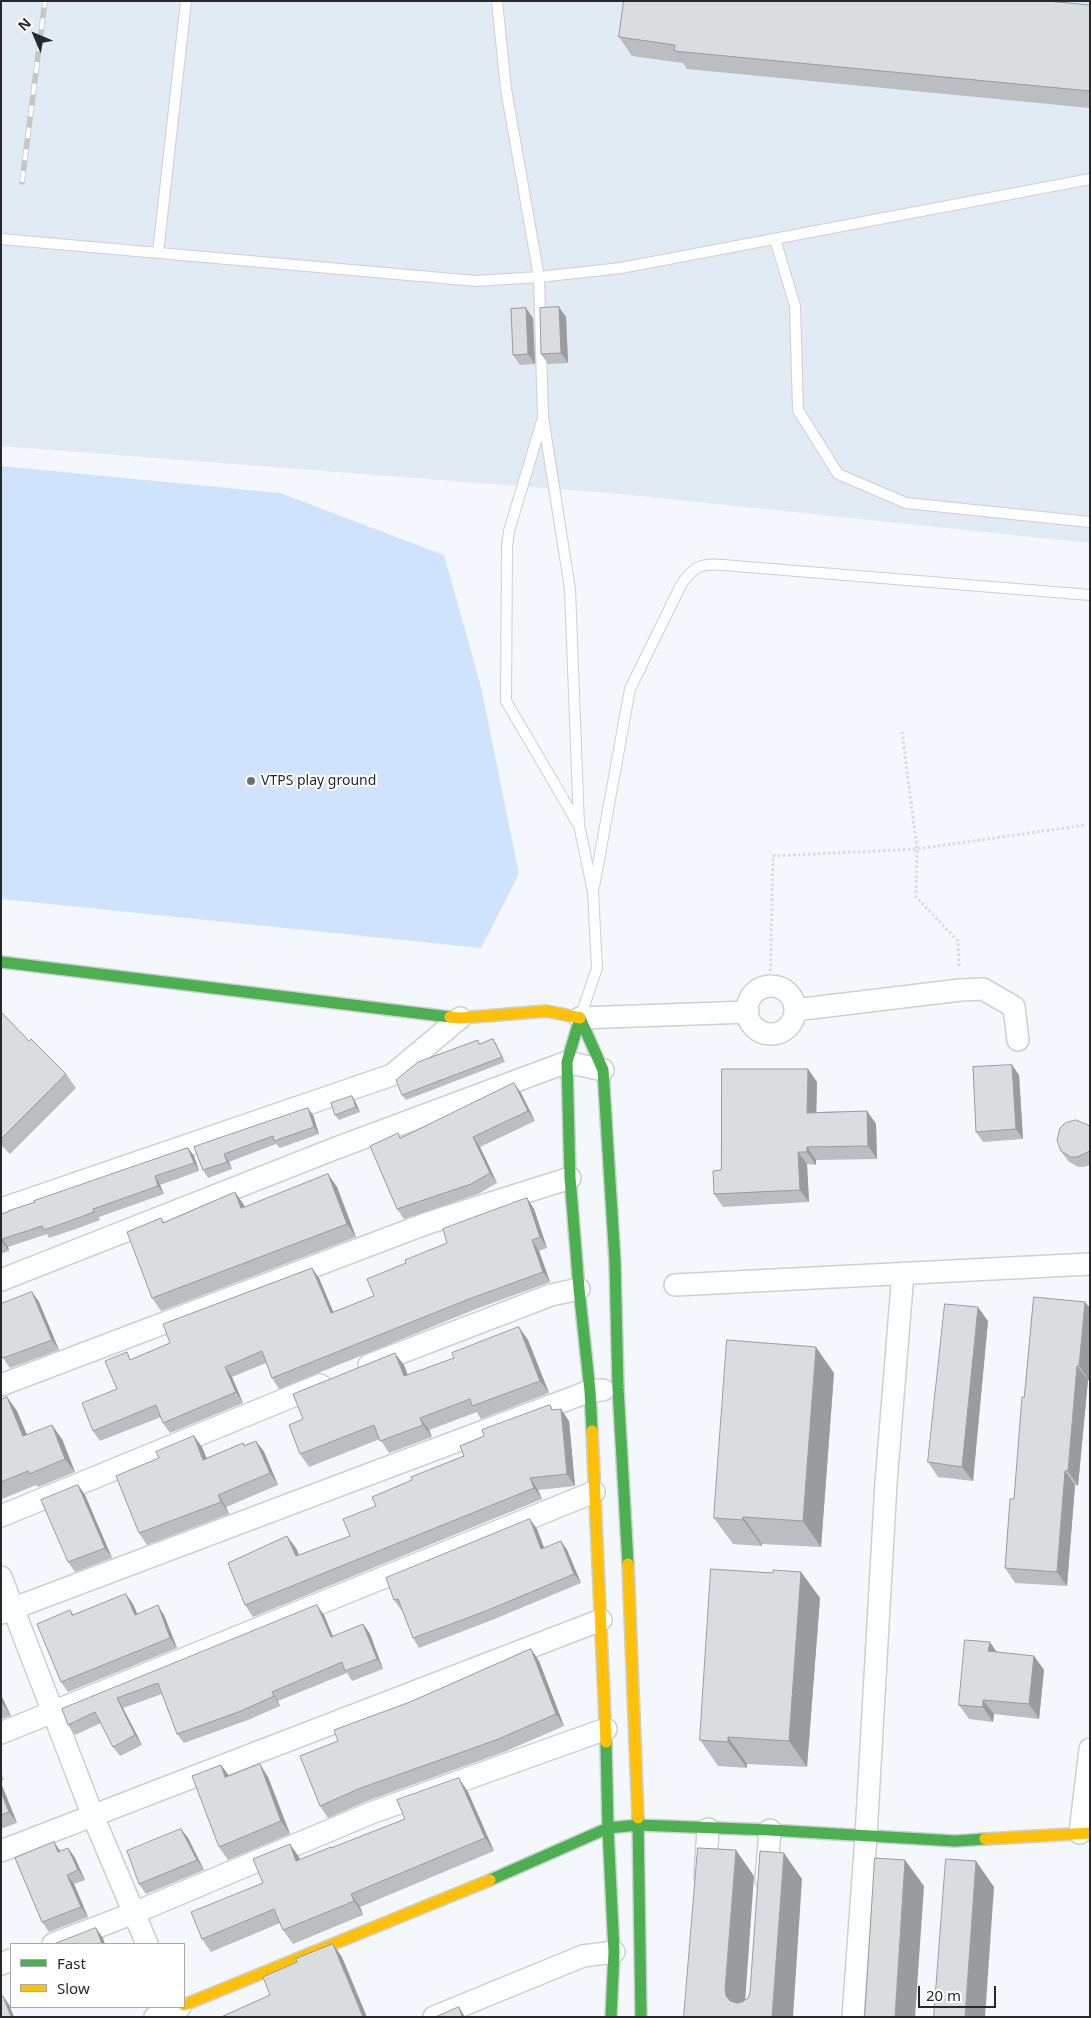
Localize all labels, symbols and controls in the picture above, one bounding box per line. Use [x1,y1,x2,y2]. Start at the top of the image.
north arrow [10,10,60,60]
text: N [13,13,35,35]
place label: VTPS play ground [261,773,376,789]
marker: VTPS play ground [245,775,257,787]
legend [10,1943,185,2008]
text: Fast [57,1953,86,1973]
scale bar [921,1976,998,2008]
text: Slow [57,1978,90,1998]
text: 20 m [926,1985,961,2005]

